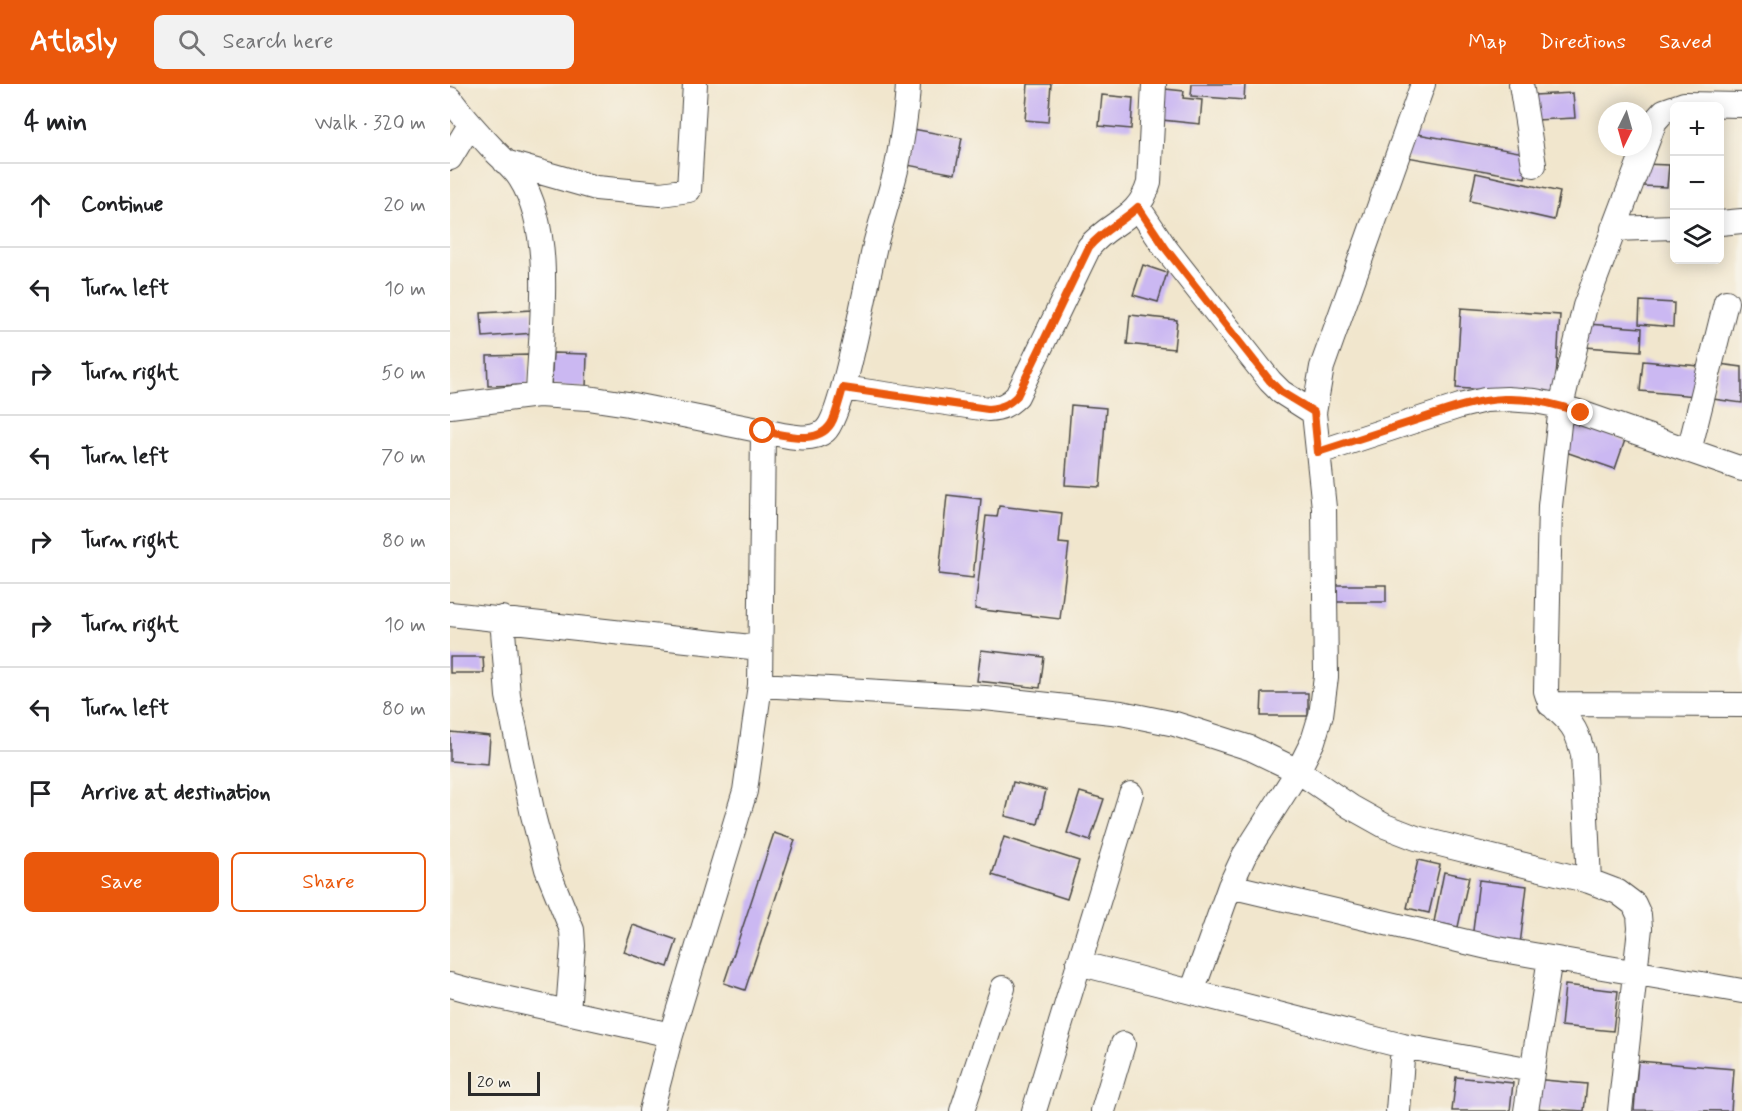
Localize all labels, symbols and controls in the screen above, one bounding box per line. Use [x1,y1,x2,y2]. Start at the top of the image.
search box [154,15,574,69]
text: Atlasly [30,24,118,61]
icon: search [175,26,208,59]
text: Search here [223,28,333,56]
text: Map [1468,28,1507,56]
text: Directions [1540,28,1626,56]
text: Saved [1659,28,1712,56]
north arrow [1598,102,1652,156]
map controls [1670,102,1724,264]
button: + [1670,102,1724,156]
text: 4 min [24,106,87,140]
text: Walk · 320 m [314,110,426,137]
button: − [1670,156,1724,210]
icon: ahead [24,189,57,222]
text: Continue [81,191,163,219]
text: 20 m [383,192,426,219]
button: layers [1670,210,1724,264]
icon: left [24,273,57,306]
text: Turn left [81,275,169,303]
text: 10 m [384,276,426,303]
icon: right [24,357,57,390]
text: Turn right [81,359,179,387]
text: 50 m [381,360,426,387]
route end [1567,399,1593,425]
route start [749,417,775,443]
icon: left [24,441,57,474]
text: Turn left [81,443,169,471]
text: 70 m [381,444,426,471]
icon: right [24,525,57,558]
text: Turn right [81,527,179,555]
text: 80 m [382,528,426,555]
icon: right [24,609,57,642]
text: Turn right [81,611,179,639]
text: 10 m [384,612,426,639]
icon: left [24,693,57,726]
text: Turn left [81,695,169,723]
text: 80 m [382,696,426,723]
icon: arrive [24,777,57,810]
text: Arrive at destination [81,779,271,807]
button: Save [24,852,219,912]
button: Share [231,852,426,912]
scale bar [468,1069,540,1096]
text: 20 m [477,1072,511,1093]

